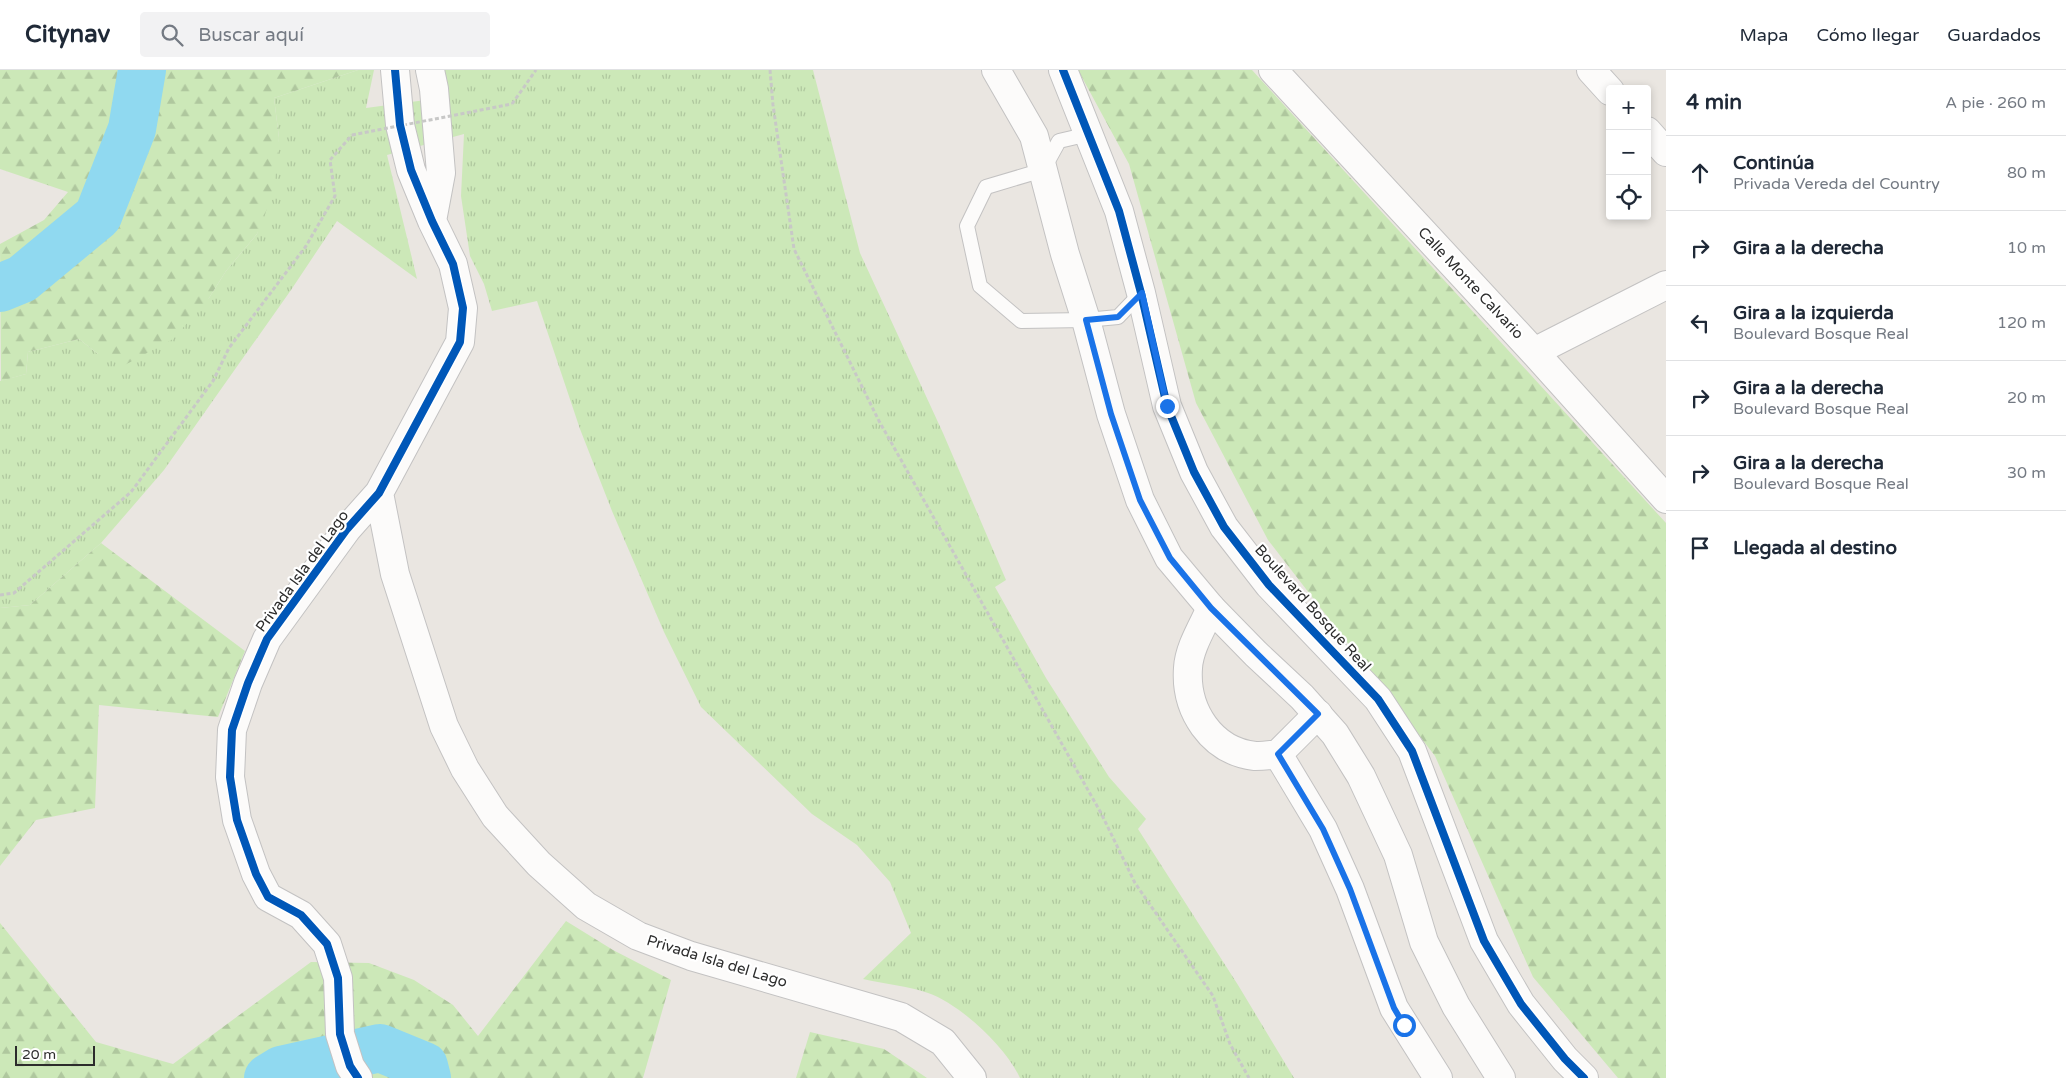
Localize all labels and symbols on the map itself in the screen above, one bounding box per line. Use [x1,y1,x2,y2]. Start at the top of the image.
street label: Calle Monte Calvario [1414,223,1528,343]
route end [1156,395,1179,418]
street label: Privada Isla del Lago [252,507,352,635]
street label: Boulevard Bosque Real [1251,541,1375,675]
street label: Privada Isla del Lago [644,931,790,991]
route start [1393,1014,1416,1037]
scale bar [15,1043,95,1066]

